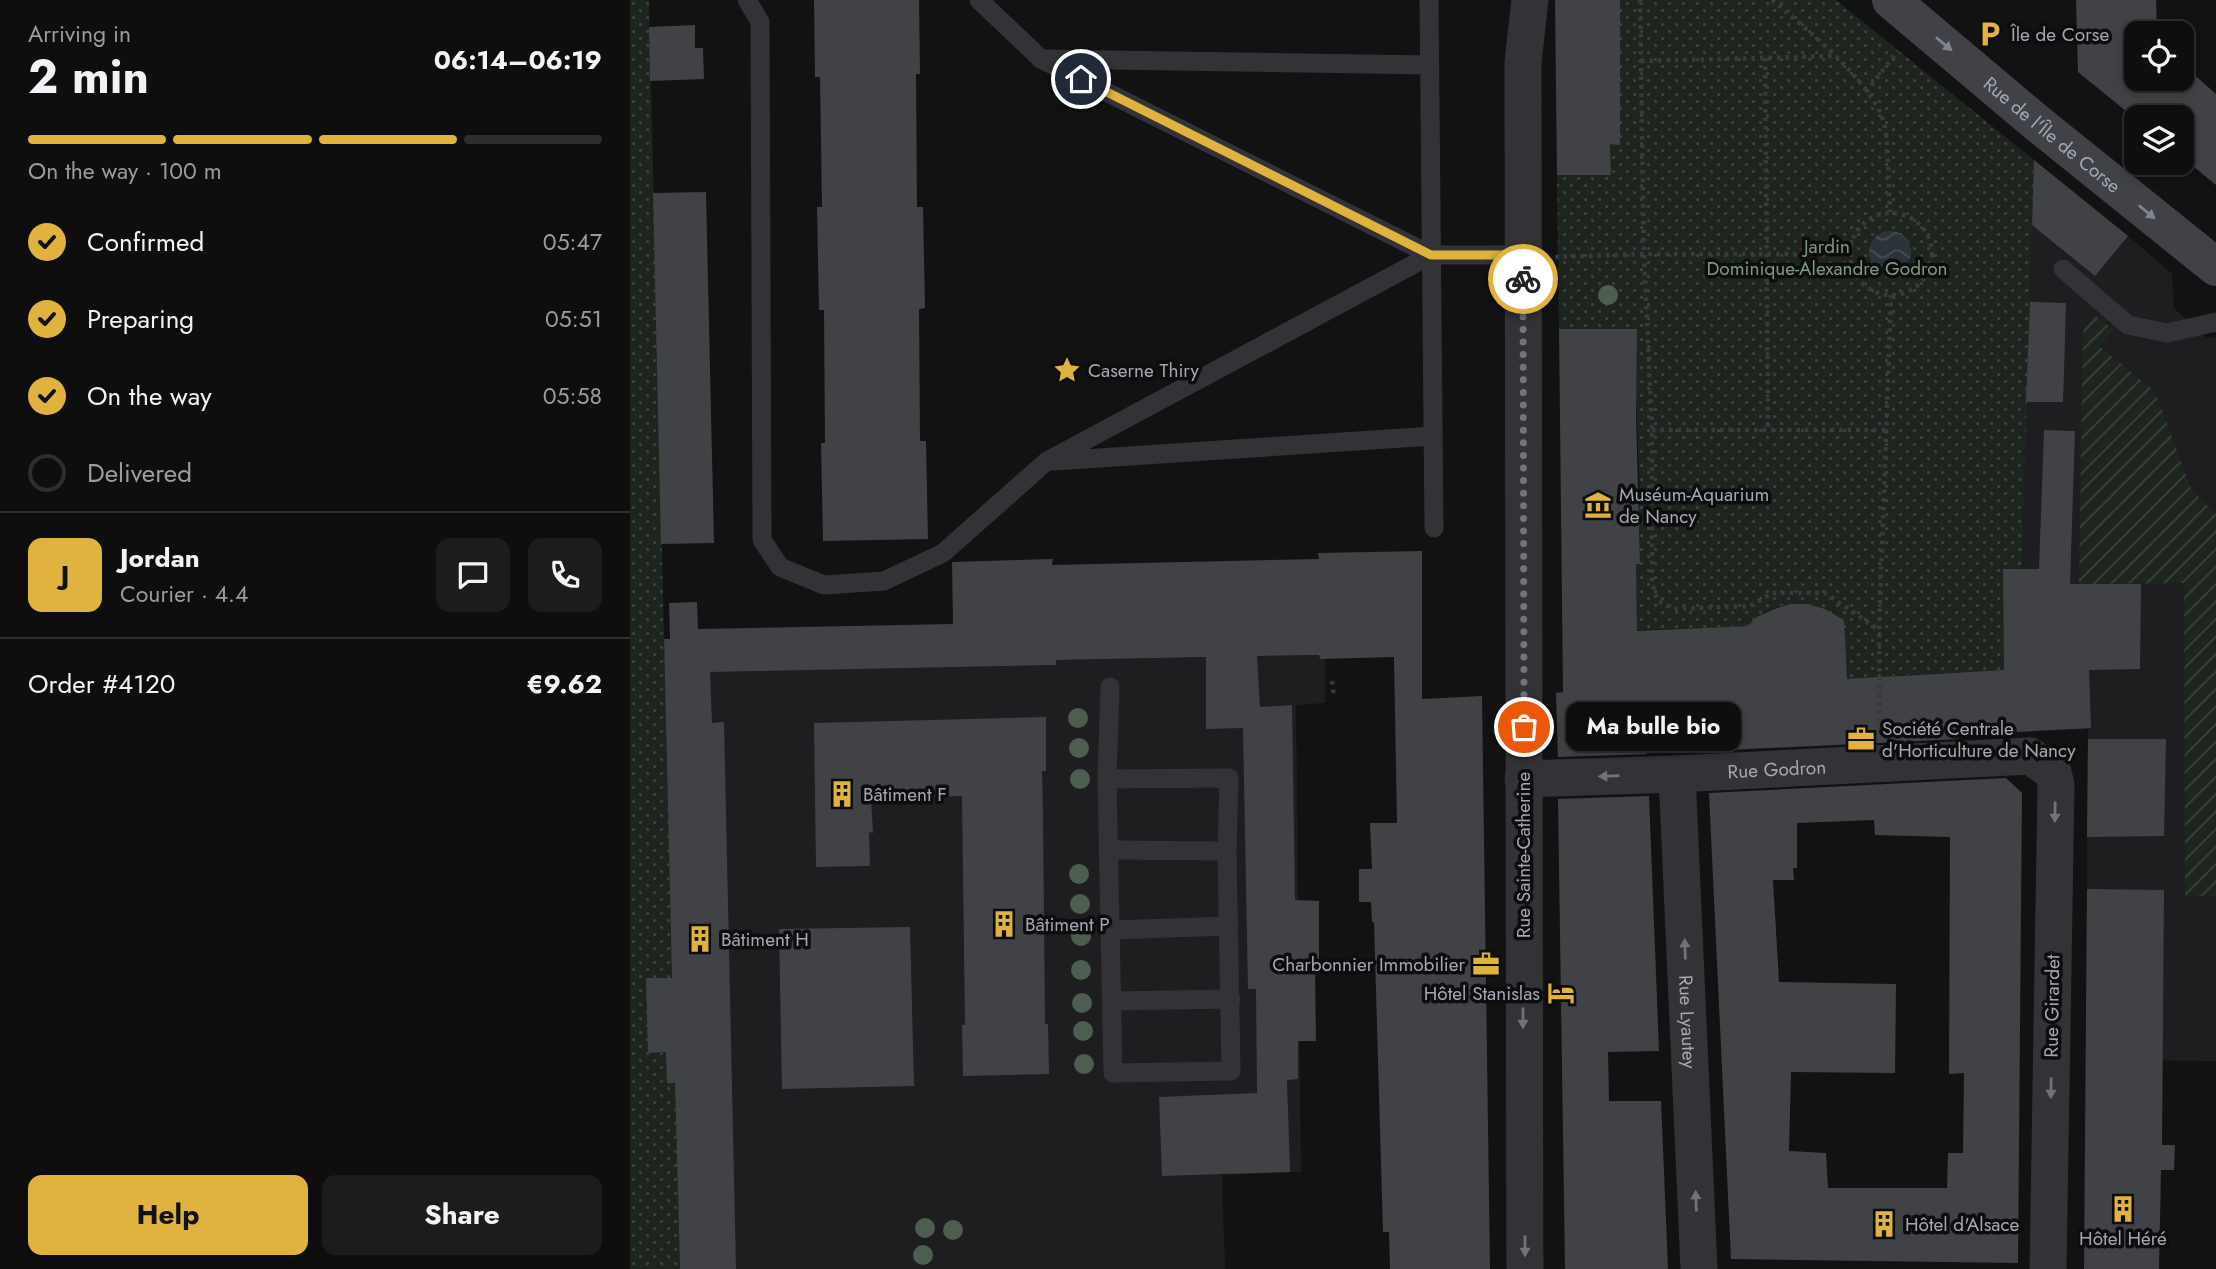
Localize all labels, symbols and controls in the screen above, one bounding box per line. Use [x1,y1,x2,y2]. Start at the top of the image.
text: Arriving in [28,17,131,51]
parking icon: Île de Corse [1975,19,2005,49]
place label: Île de Corse [2010,21,2109,48]
map controls [2124,21,2194,175]
button: locate [2124,21,2194,91]
one-way arrow [1935,36,1952,51]
text: 06:14–06:19 [434,41,602,79]
text: 2 min [28,44,149,110]
pin [1051,49,1111,109]
icon: home [1062,60,1100,98]
street label: Rue de l'Île de Corse [1978,70,2127,199]
button: layers [2124,105,2194,175]
text: On the way · 100 m [28,154,222,188]
one-way arrow [2138,204,2156,219]
icon: check [28,223,66,261]
text: Confirmed [87,223,204,261]
text: 05:47 [543,225,602,259]
park label: Jardin Dominique-Alexandre Godron [1706,233,1948,282]
courier [1488,244,1558,314]
icon: bike [1504,260,1542,298]
icon: check [28,300,66,338]
text: Preparing [87,300,194,338]
text: 05:51 [545,302,602,336]
place icon: Caserne Thiry [1052,355,1082,385]
place label: Caserne Thiry [1088,357,1199,384]
icon: check [28,377,66,415]
text: On the way [87,377,212,415]
text: 05:58 [543,379,602,413]
text: Delivered [87,454,192,492]
place label: Muséum-Aquarium de Nancy [1619,481,1769,530]
museum icon: Muséum-Aquarium de Nancy [1583,490,1613,520]
button: chat [436,538,510,612]
button: phone [528,538,602,612]
text: Jordan [120,539,200,577]
text: J [61,556,69,594]
text: Courier · 4.4 [120,577,248,611]
text: Order #4120 [28,665,175,703]
text: €9.62 [527,665,602,703]
pin [1494,697,1554,757]
callout: Ma bulle bio [1566,702,1741,752]
icon: bag [1505,708,1543,746]
text: Ma bulle bio [1587,709,1720,743]
place label: Société Centrale d'Horticulture de Nancy [1882,715,2076,764]
office icon: Société Centrale d'Horticulture de Nancy [1846,724,1876,754]
street label: Rue Godron [1727,753,1827,785]
one-way arrow [1598,770,1620,781]
street label: Rue Sainte-Catherine [1510,771,1537,938]
building icon: Bâtiment F [827,779,857,809]
place label: Bâtiment F [863,781,947,808]
one-way arrow [2049,801,2061,823]
building icon: Bâtiment P [989,909,1019,939]
place label: Bâtiment P [1025,911,1110,938]
building icon: Bâtiment H [685,924,715,954]
place label: Bâtiment H [721,926,809,953]
one-way arrow [1679,938,1690,960]
office icon: Charbonnier Immobilier [1471,949,1501,979]
place label: Charbonnier Immobilier [1272,951,1465,978]
street label: Rue Girardet [2038,954,2066,1058]
street label: Rue Lyautey [1672,974,1704,1070]
hotel icon: Hôtel Stanislas [1546,978,1576,1008]
place label: Hôtel Stanislas [1424,980,1540,1007]
one-way arrow [1518,1008,1529,1030]
one-way arrow [2045,1078,2057,1100]
button: Help [28,1175,308,1255]
button: Share [322,1175,602,1255]
one-way arrow [1690,1190,1701,1212]
building icon: Hôtel Héré [2108,1194,2138,1224]
building icon: Hôtel d'Alsace [1869,1209,1899,1239]
place label: Hôtel d'Alsace [1905,1211,2020,1238]
place label: Hôtel Héré [2079,1225,2167,1252]
one-way arrow [1519,1235,1531,1257]

